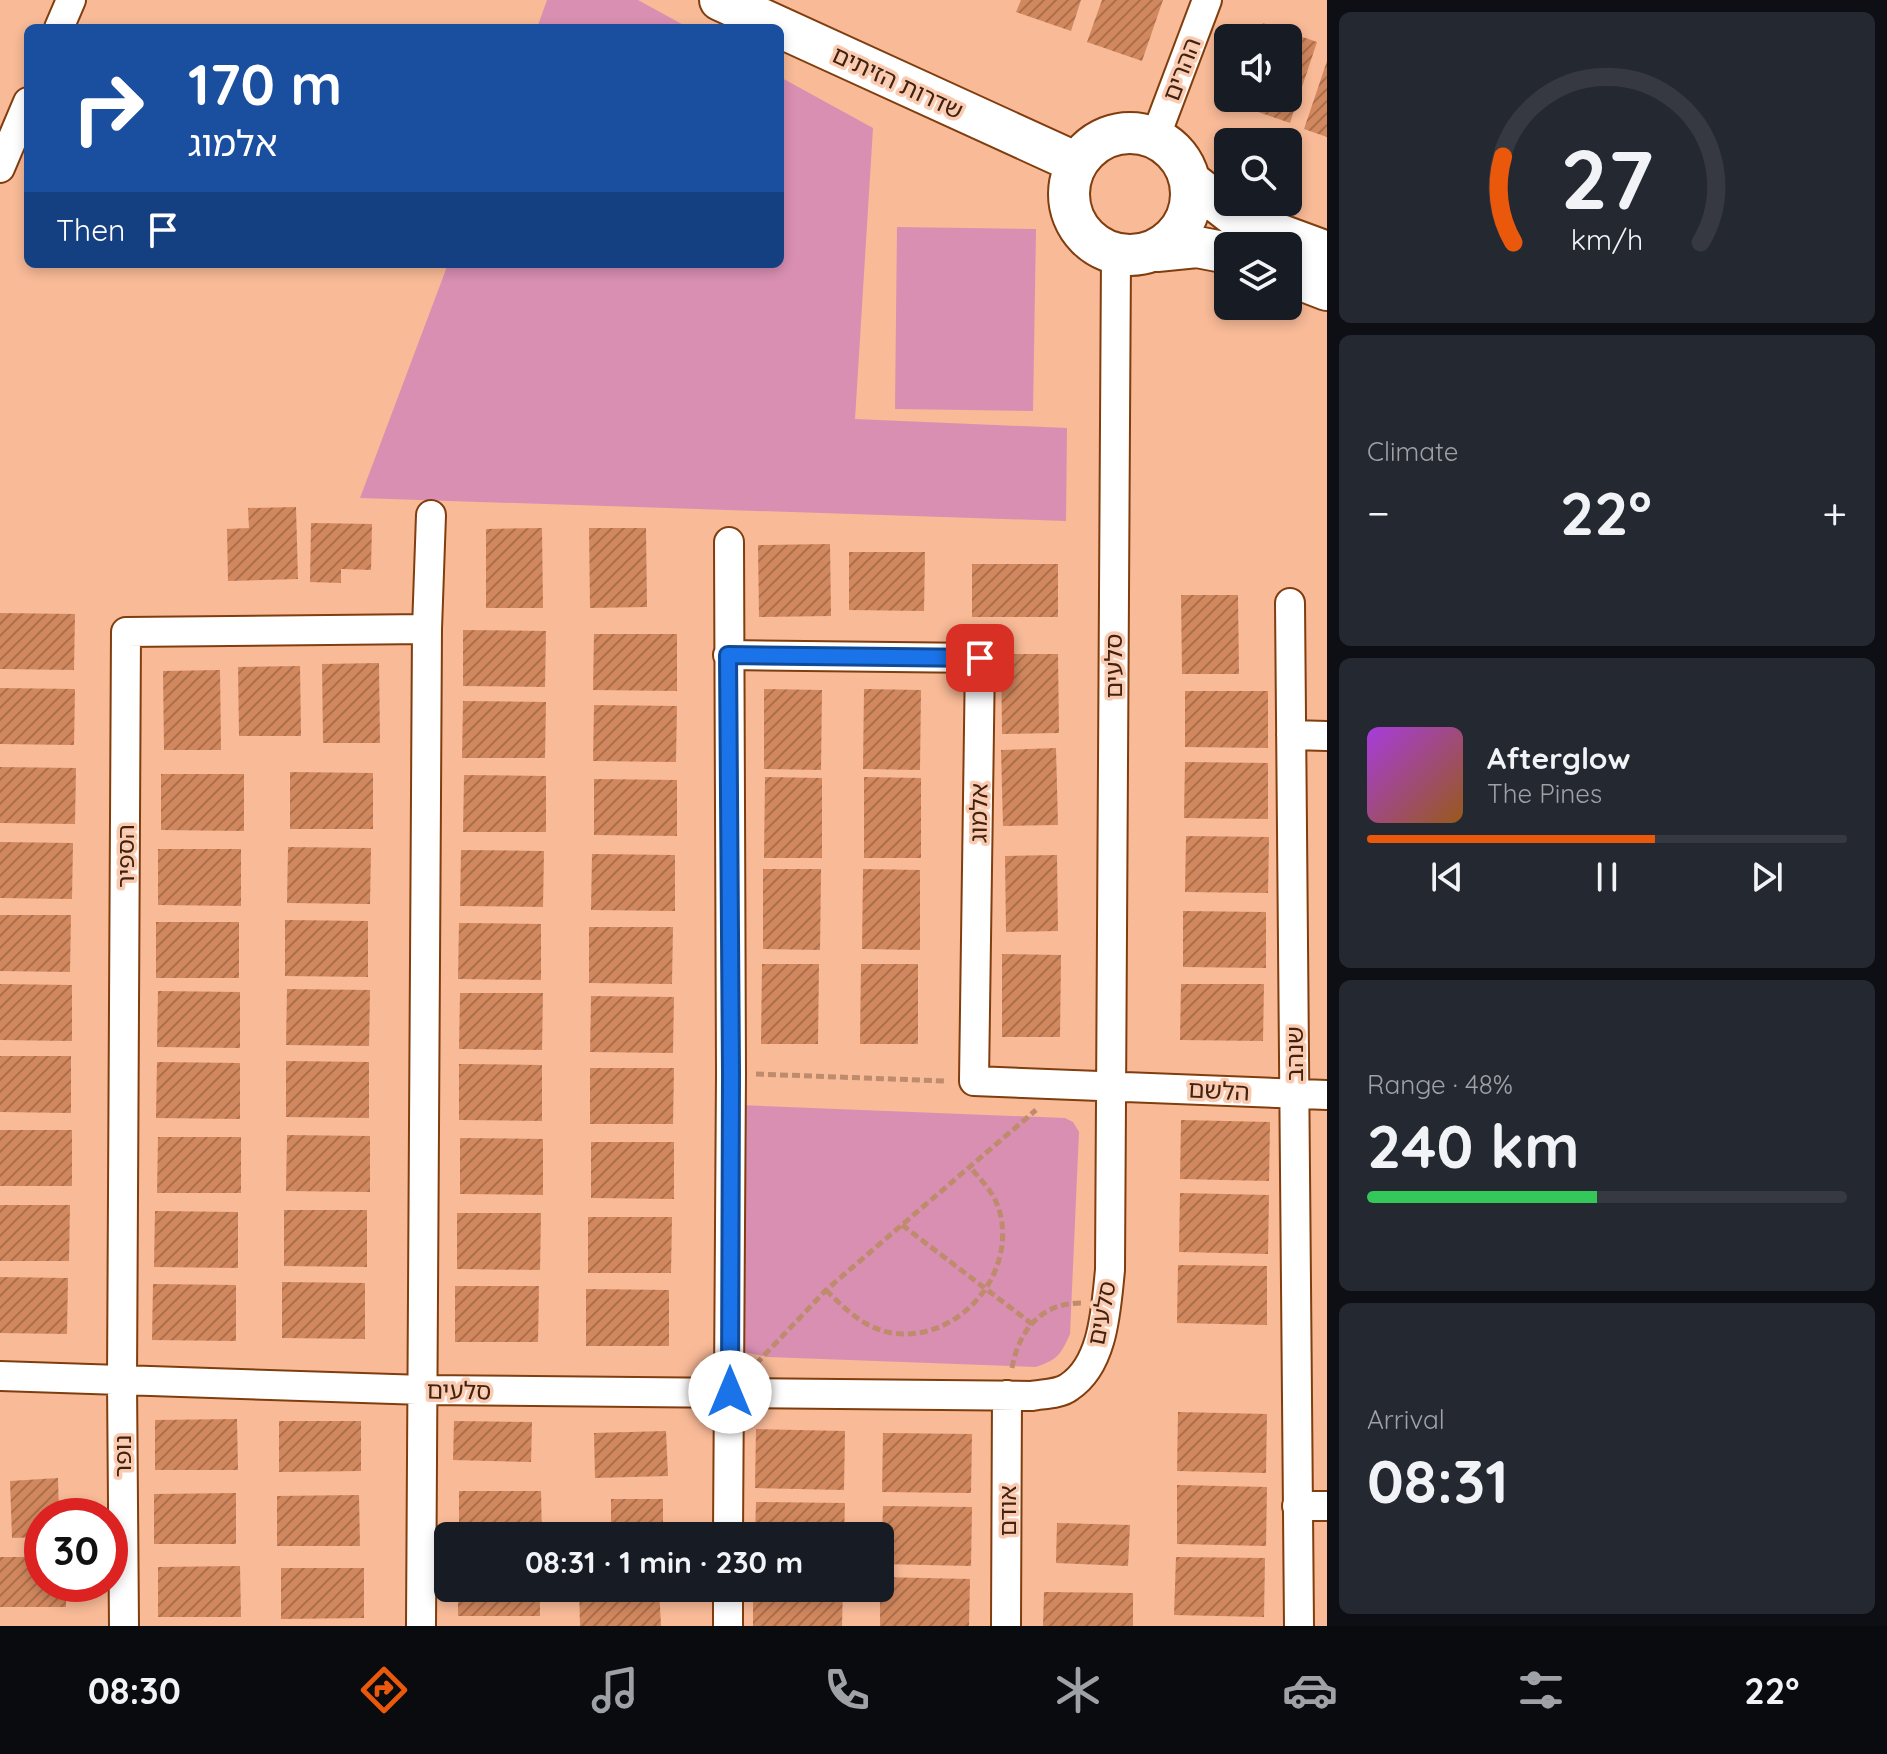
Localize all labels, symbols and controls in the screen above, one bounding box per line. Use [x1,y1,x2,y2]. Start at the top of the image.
map controls [1214,24,1302,320]
button: sound [1214,24,1302,112]
street label: ההרים [1155,33,1207,105]
street label: שדרות הזיתים [828,39,968,125]
text: 170 m [188,49,342,119]
icon: right [56,56,160,160]
text: אלמוג [188,120,277,165]
text: 27 [1560,126,1654,230]
button: search [1214,128,1302,216]
icon: arrive [141,208,185,252]
text: Then [56,211,125,249]
text: km/h [1571,222,1643,258]
button: layers [1214,232,1302,320]
text: Climate [1367,435,1458,468]
text: 22° [1560,475,1652,550]
text: − [1367,485,1390,540]
text: + [1822,485,1847,540]
pin [946,624,1014,692]
street label: סלעים [1098,634,1128,698]
icon: arrive [958,636,1002,680]
text: Afterglow [1487,739,1630,777]
text: The Pines [1487,777,1602,810]
street label: אלמוג [962,783,994,843]
street label: הספיר [110,824,140,888]
icon: previous [1425,855,1469,899]
icon: pause [1585,855,1629,899]
icon: next [1745,855,1789,899]
street label: שנהב [1279,1026,1309,1082]
text: Range · 48% [1367,1068,1513,1101]
street label: הלשם [1187,1073,1251,1107]
text: 240 km [1367,1108,1580,1183]
street label: סלעים [1080,1278,1122,1348]
position arrow [688,1350,772,1434]
street label: סלעים [426,1374,492,1406]
text: Arrival [1367,1403,1445,1436]
street label: נופר [107,1435,137,1477]
text: 08:31 [1367,1443,1509,1518]
street label: אודם [992,1485,1022,1537]
speed limit sign: 30 [24,1498,128,1602]
text: 08:31 · 1 min · 230 m [525,1543,803,1581]
icon: directions [356,1662,412,1718]
icon: music [587,1662,643,1718]
icon: phone [819,1662,875,1718]
icon: climate [1050,1662,1106,1718]
icon: car [1282,1662,1338,1718]
icon: filters [1513,1662,1569,1718]
text: 08:30 [88,1668,181,1713]
text: 22° [1744,1668,1799,1713]

